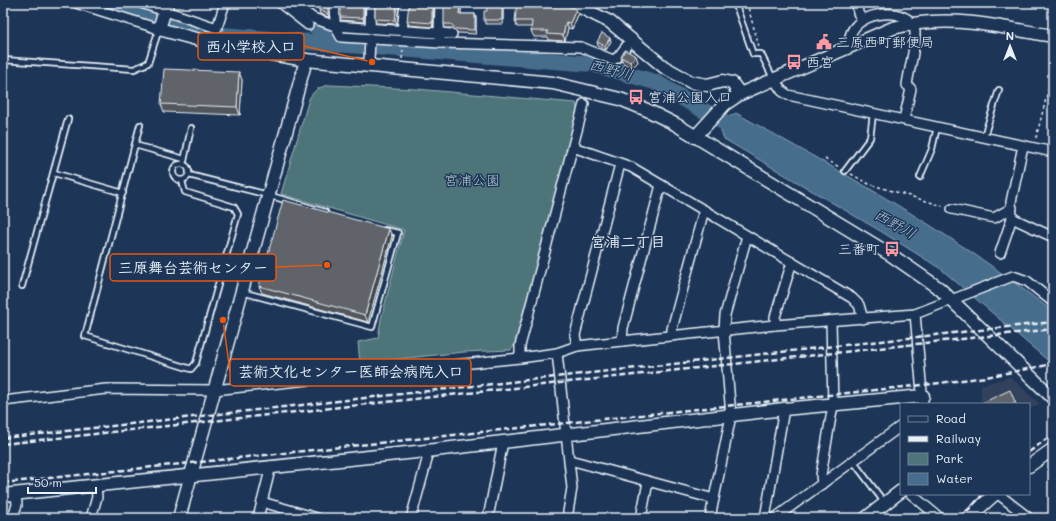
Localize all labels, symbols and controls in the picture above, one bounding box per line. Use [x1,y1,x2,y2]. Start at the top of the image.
north arrow [990,26,1030,66]
text: N [1006,28,1014,43]
place label: 三原西町郵便局 [836,32,934,51]
callout: 西小学校入口 [198,33,304,60]
public building icon: 三原西町郵便局 [815,33,833,51]
text: 西小学校入口 [206,36,296,56]
place label: 西宮 [806,52,834,71]
bus stop icon: 西宮 [785,53,803,71]
water label: 西野川 [587,54,636,85]
place label: 宮浦公園入口 [648,87,732,106]
bus stop icon: 宮浦公園入口 [627,88,645,106]
park label: 宮浦公園 [444,170,500,189]
water label: 西野川 [871,203,920,243]
district label: 宮浦二丁目 [590,231,666,251]
place label: 三番町 [838,239,880,258]
bus stop icon: 三番町 [883,240,901,258]
callout: 三原舞台芸術センター [110,254,276,281]
text: 三原舞台芸術センター [118,257,268,277]
callout: 芸術文化センター医師会病院入口 [230,359,471,386]
text: 芸術文化センター医師会病院入口 [238,361,464,381]
legend [900,403,1030,495]
text: Road [936,410,966,426]
text: Railway [936,430,981,446]
text: Park [936,450,963,466]
scale bar [28,469,96,495]
text: Water [936,470,973,486]
text: 50 m [34,474,62,490]

